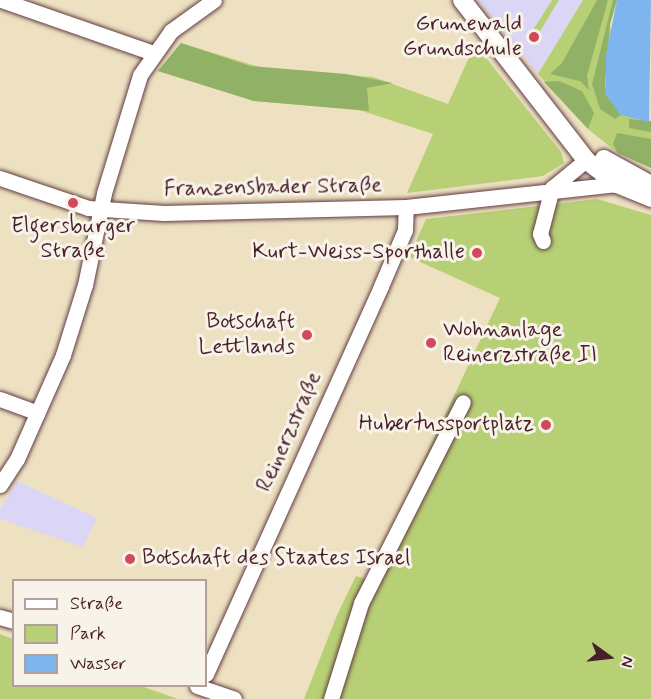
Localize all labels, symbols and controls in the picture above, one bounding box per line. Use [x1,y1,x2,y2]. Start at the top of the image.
place label: Grunewald Grundschule [403,11,522,62]
marker: Grunewald Grundschule [527,30,541,44]
street label: Franzensbader Straße [164,173,382,203]
marker: Elgersburger Straße [66,196,80,210]
place label: Elgersburger Straße [11,213,135,264]
place label: Kurt-Weiss-Sporthalle [252,240,465,266]
marker: Kurt-Weiss-Sporthalle [470,246,484,260]
place label: Botschaft Lettlands [199,309,295,360]
place label: Wohnanlage Reinerzstraße II [443,317,602,368]
marker: Botschaft Lettlands [300,328,314,342]
marker: Wohnanlage Reinerzstraße II [424,336,438,350]
street label: Reinerzstraße [252,368,328,496]
place label: Hubertussportplatz [359,412,534,438]
marker: Hubertussportplatz [539,418,553,432]
place label: Botschaft des Staates Israel [142,546,405,572]
marker: Botschaft des Staates Israel [123,552,137,566]
legend [12,579,207,687]
text: Straße [70,592,123,616]
text: Park [70,622,106,646]
north arrow [579,627,639,687]
text: Wasser [70,652,126,676]
text: N [615,654,638,670]

